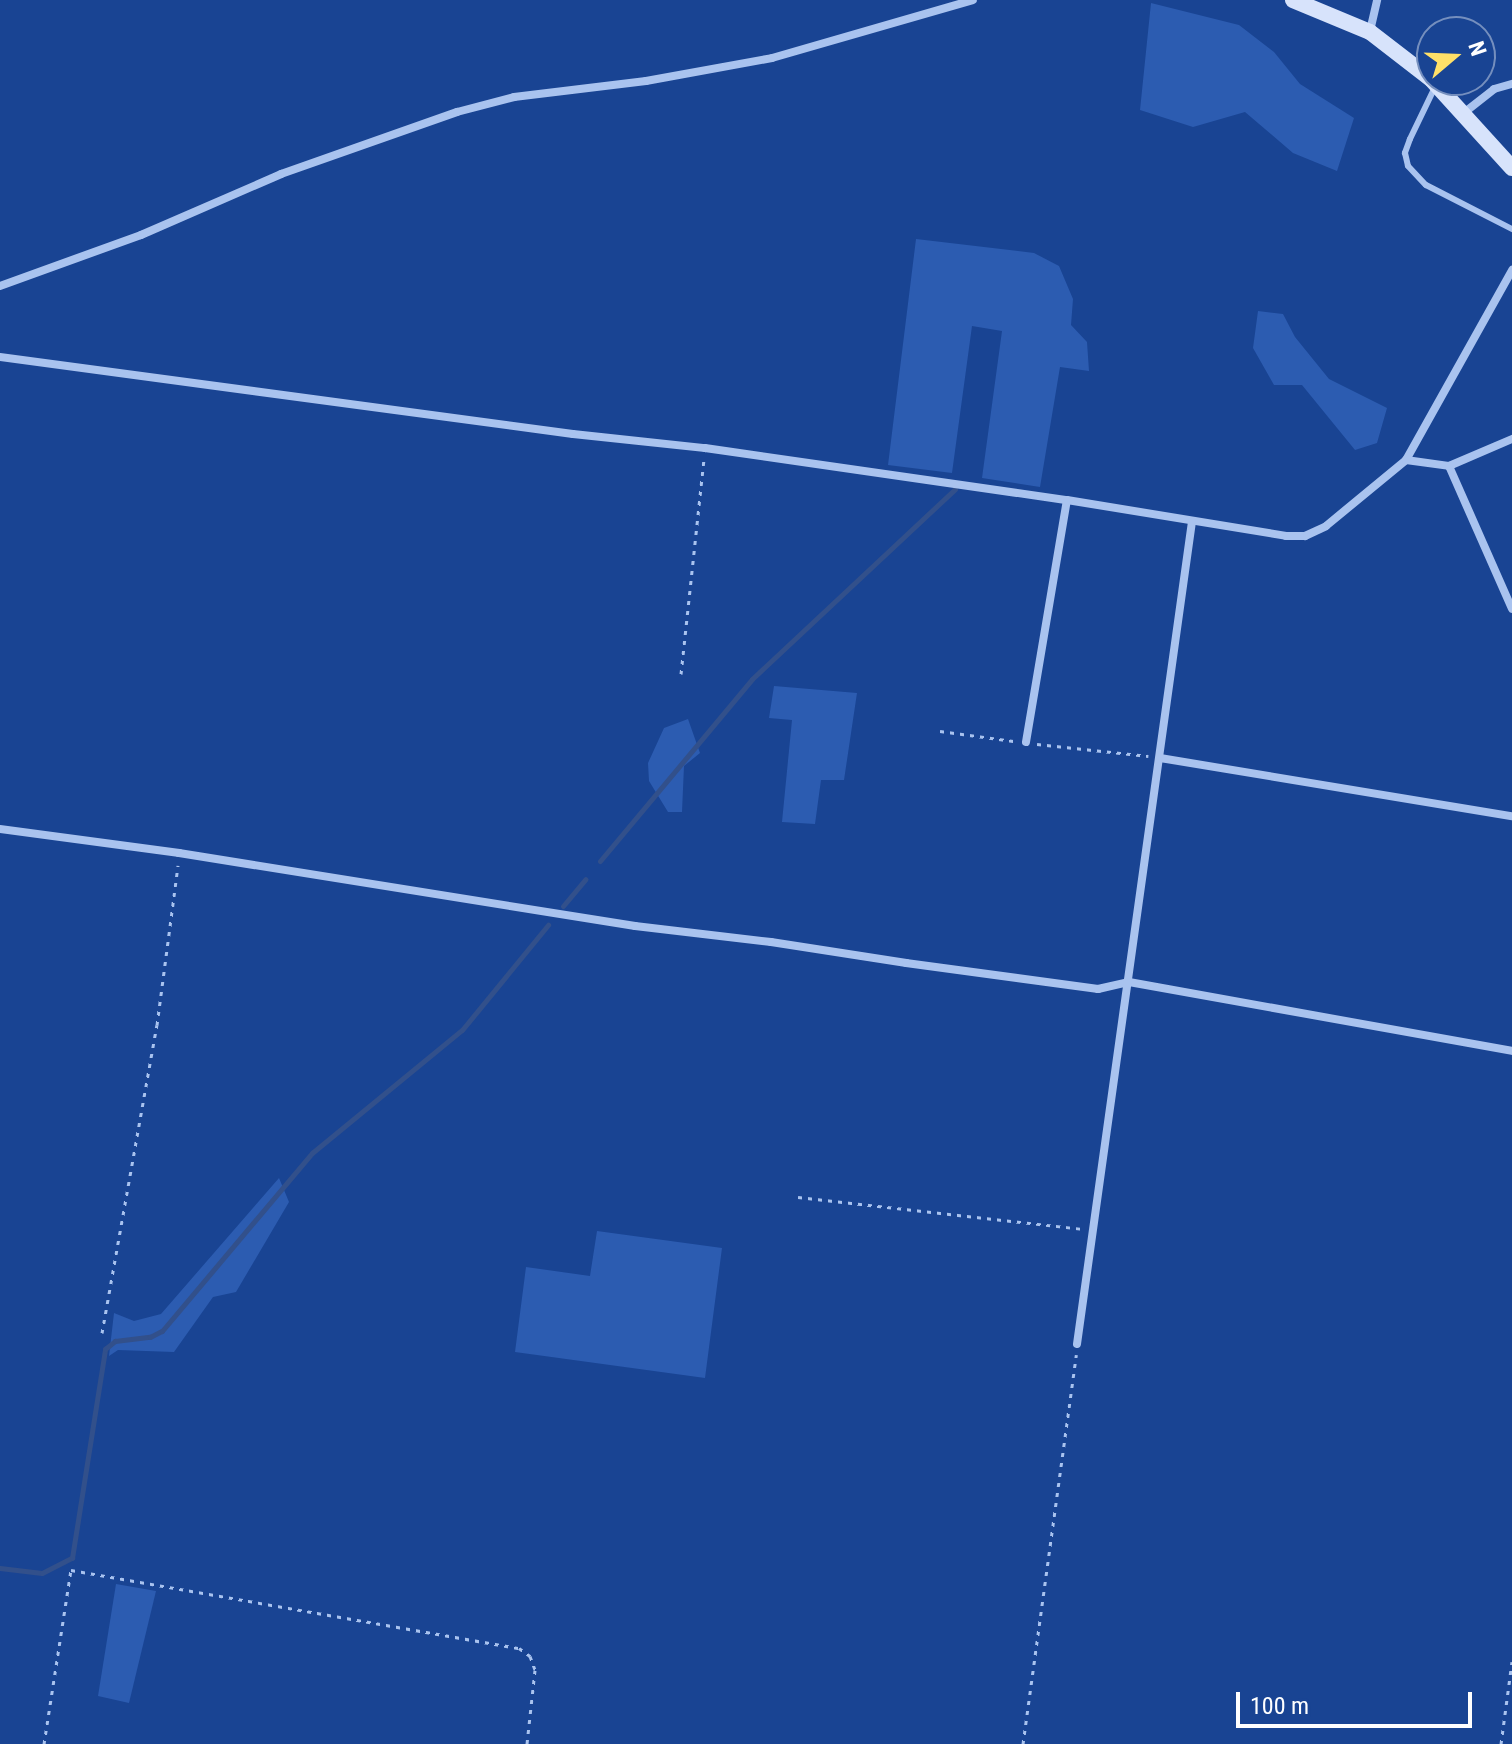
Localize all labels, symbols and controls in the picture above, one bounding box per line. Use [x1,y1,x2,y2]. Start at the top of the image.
north arrow [1416,16,1496,96]
text: N [1463,38,1491,59]
scale bar [1240,1676,1476,1726]
text: 100 m [1250,1692,1309,1720]

